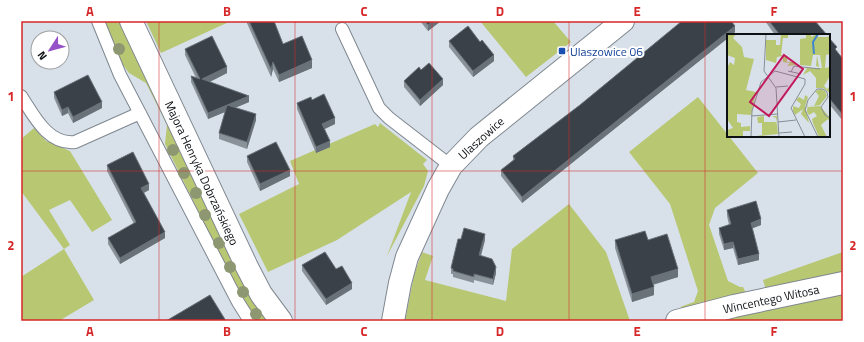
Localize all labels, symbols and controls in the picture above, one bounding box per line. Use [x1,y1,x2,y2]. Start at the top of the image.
text: A [86,1,94,21]
text: B [223,1,231,21]
text: C [360,1,368,21]
text: D [496,1,504,21]
text: E [633,1,641,21]
text: F [771,1,778,21]
north arrow [30,30,70,70]
inset map [727,34,830,137]
place label: Ulaszowice 06 [570,42,643,61]
marker: Ulaszowice 06 [557,46,567,56]
text: N [33,48,51,64]
text: 1 [7,86,15,106]
text: 1 [849,86,857,106]
street label: Majora Henryka Dobrzańskiego [160,98,244,248]
street label: Ulaszowice [454,112,508,164]
text: 2 [7,235,15,255]
text: 2 [849,235,857,255]
street label: Wincentego Witosa [721,280,821,318]
text: A [86,321,94,341]
text: B [223,321,231,341]
text: C [360,321,368,341]
text: D [496,321,504,341]
text: E [633,321,641,341]
text: F [771,321,778,341]

